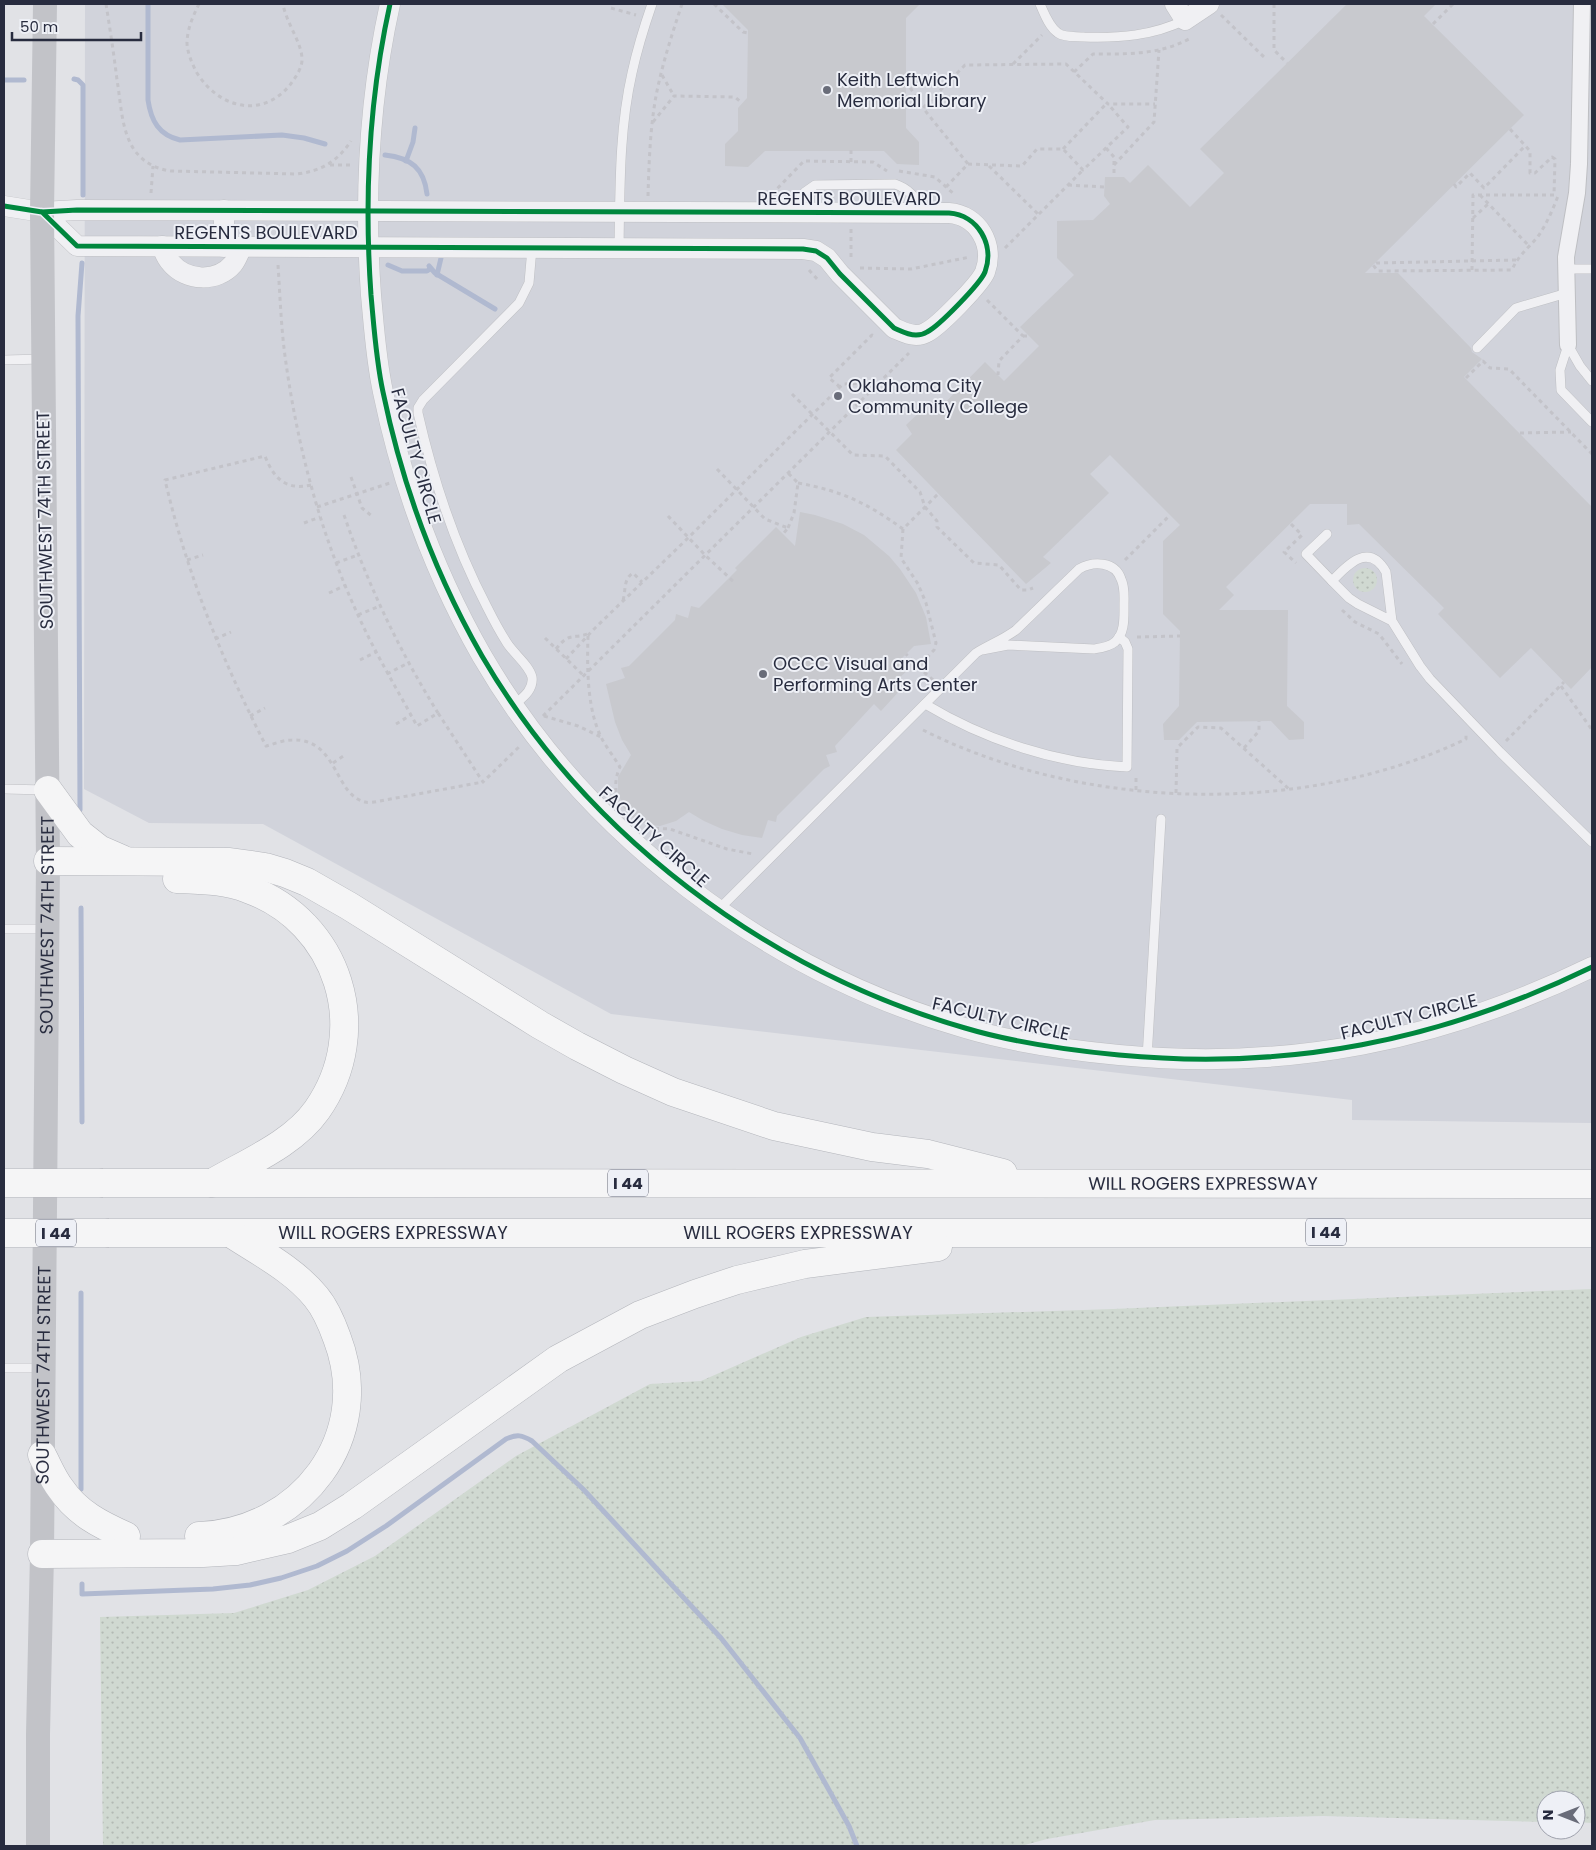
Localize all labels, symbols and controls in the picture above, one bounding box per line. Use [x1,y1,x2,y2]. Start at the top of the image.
scale bar [12,10,141,42]
text: 50 m [20,16,58,37]
place label: Keith Leftwich Memorial Library [837,67,986,113]
marker: Keith Leftwich Memorial Library [821,84,833,96]
street label: REGENTS BOULEVARD [757,186,941,211]
street label: REGENTS BOULEVARD [174,220,358,245]
place label: Oklahoma City Community College [848,373,1028,419]
street label: FACULTY CIRCLE [385,385,448,527]
marker: Oklahoma City Community College [832,390,844,402]
street label: SOUTHWEST 74TH STREET [30,410,59,629]
place label: OCCC Visual and Performing Arts Center [773,651,978,697]
marker: OCCC Visual and Performing Arts Center [757,668,769,680]
street label: FACULTY CIRCLE [594,780,715,893]
street label: SOUTHWEST 74TH STREET [33,815,60,1035]
street label: FACULTY CIRCLE [1338,987,1480,1046]
street label: FACULTY CIRCLE [930,991,1072,1046]
road number: I 44 [608,1170,648,1196]
street label: WILL ROGERS EXPRESSWAY [1088,1171,1318,1196]
road number: I 44 [1306,1218,1346,1246]
road number: I 44 [36,1220,76,1246]
street label: WILL ROGERS EXPRESSWAY [278,1220,508,1245]
street label: WILL ROGERS EXPRESSWAY [683,1220,913,1245]
street label: SOUTHWEST 74TH STREET [30,1265,56,1485]
north arrow [1536,1790,1586,1840]
text: N [1538,1810,1558,1820]

